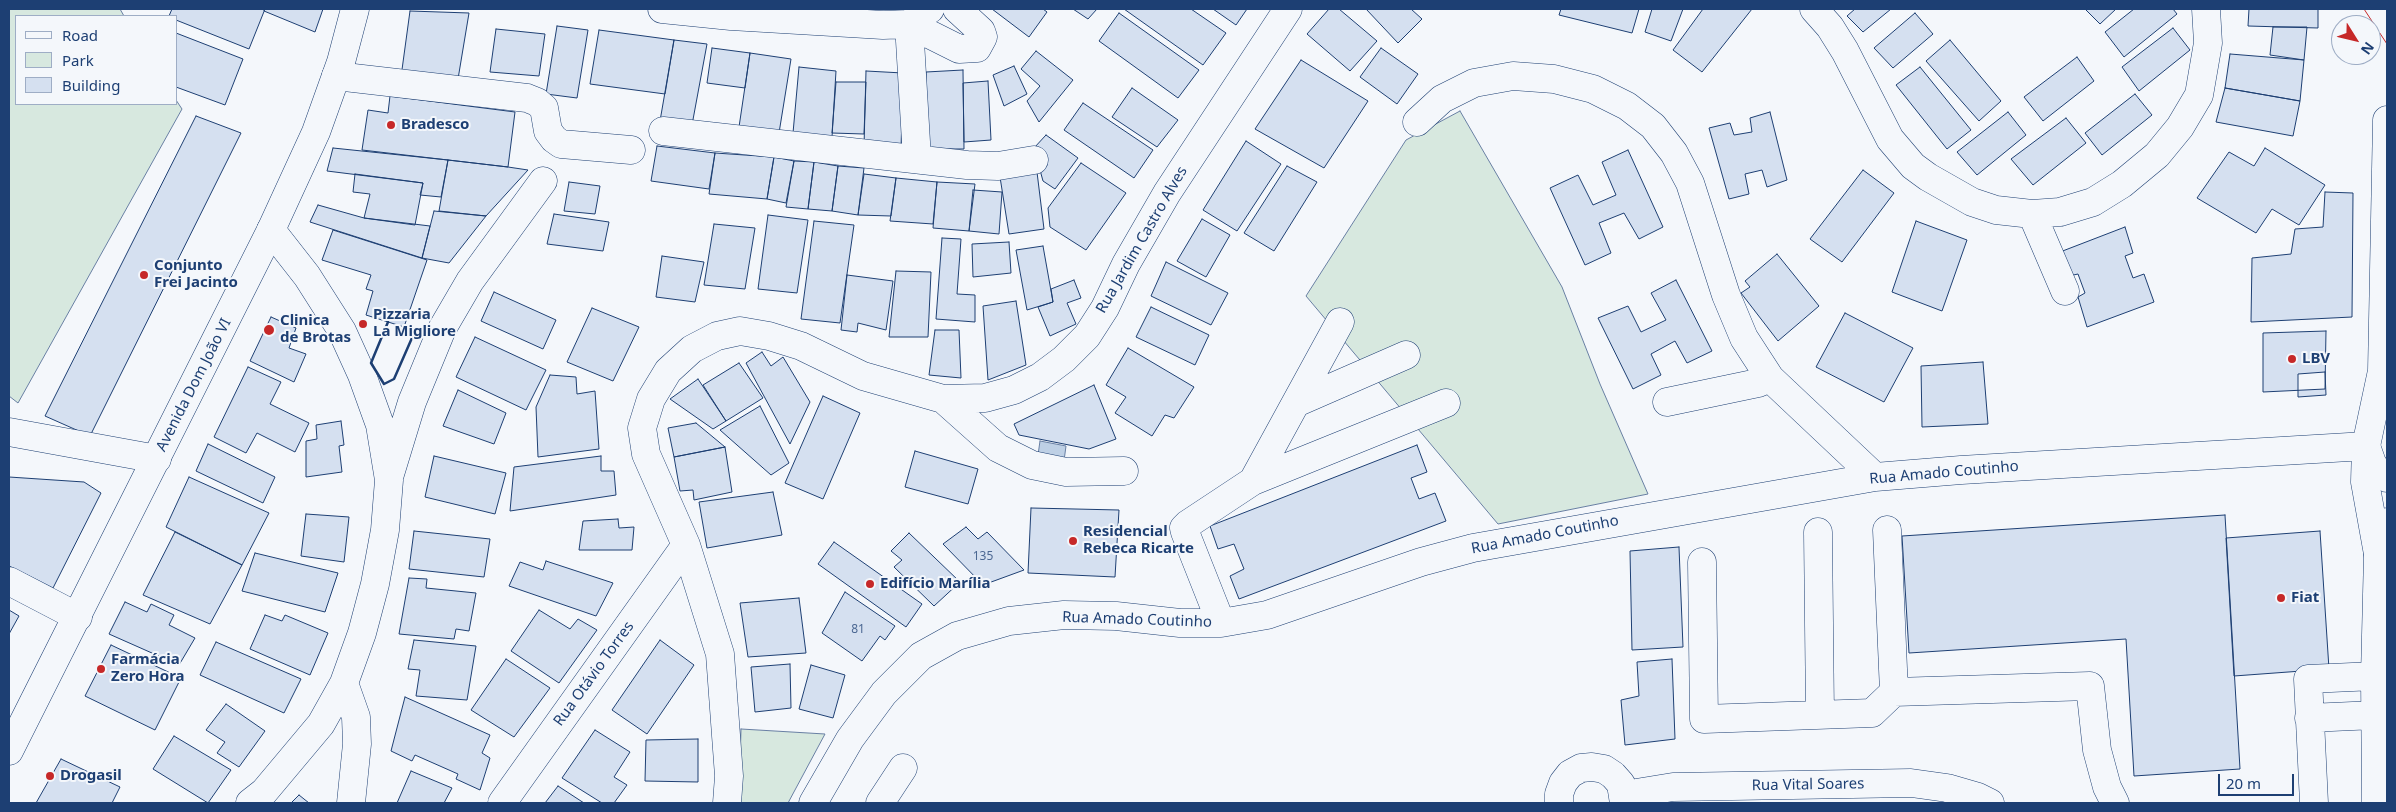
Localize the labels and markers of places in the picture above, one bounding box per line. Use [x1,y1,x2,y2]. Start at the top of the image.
place label: Bradesco [401,116,469,134]
marker: Bradesco [385,119,397,131]
place label: Conjunto Frei Jacinto [154,257,238,292]
marker: Conjunto Frei Jacinto [138,269,150,281]
place label: Pizzaria La Migliore [373,306,456,341]
place label: Clinica de Brotas [280,312,351,347]
marker: Pizzaria La Migliore [357,318,369,330]
marker: Clinica de Brotas [262,323,276,337]
place label: LBV [2302,350,2330,368]
marker: LBV [2286,353,2298,365]
place label: Residencial Rebeca Ricarte [1083,523,1194,558]
marker: Residencial Rebeca Ricarte [1067,535,1079,547]
place label: Edifício Marília [880,575,990,593]
marker: Edifício Marília [864,578,876,590]
place label: Fiat [2291,589,2319,607]
marker: Fiat [2275,592,2287,604]
place label: Farmácia Zero Hora [111,651,185,686]
marker: Farmácia Zero Hora [95,663,107,675]
place label: Drogasil [60,767,122,785]
marker: Drogasil [44,770,56,782]

